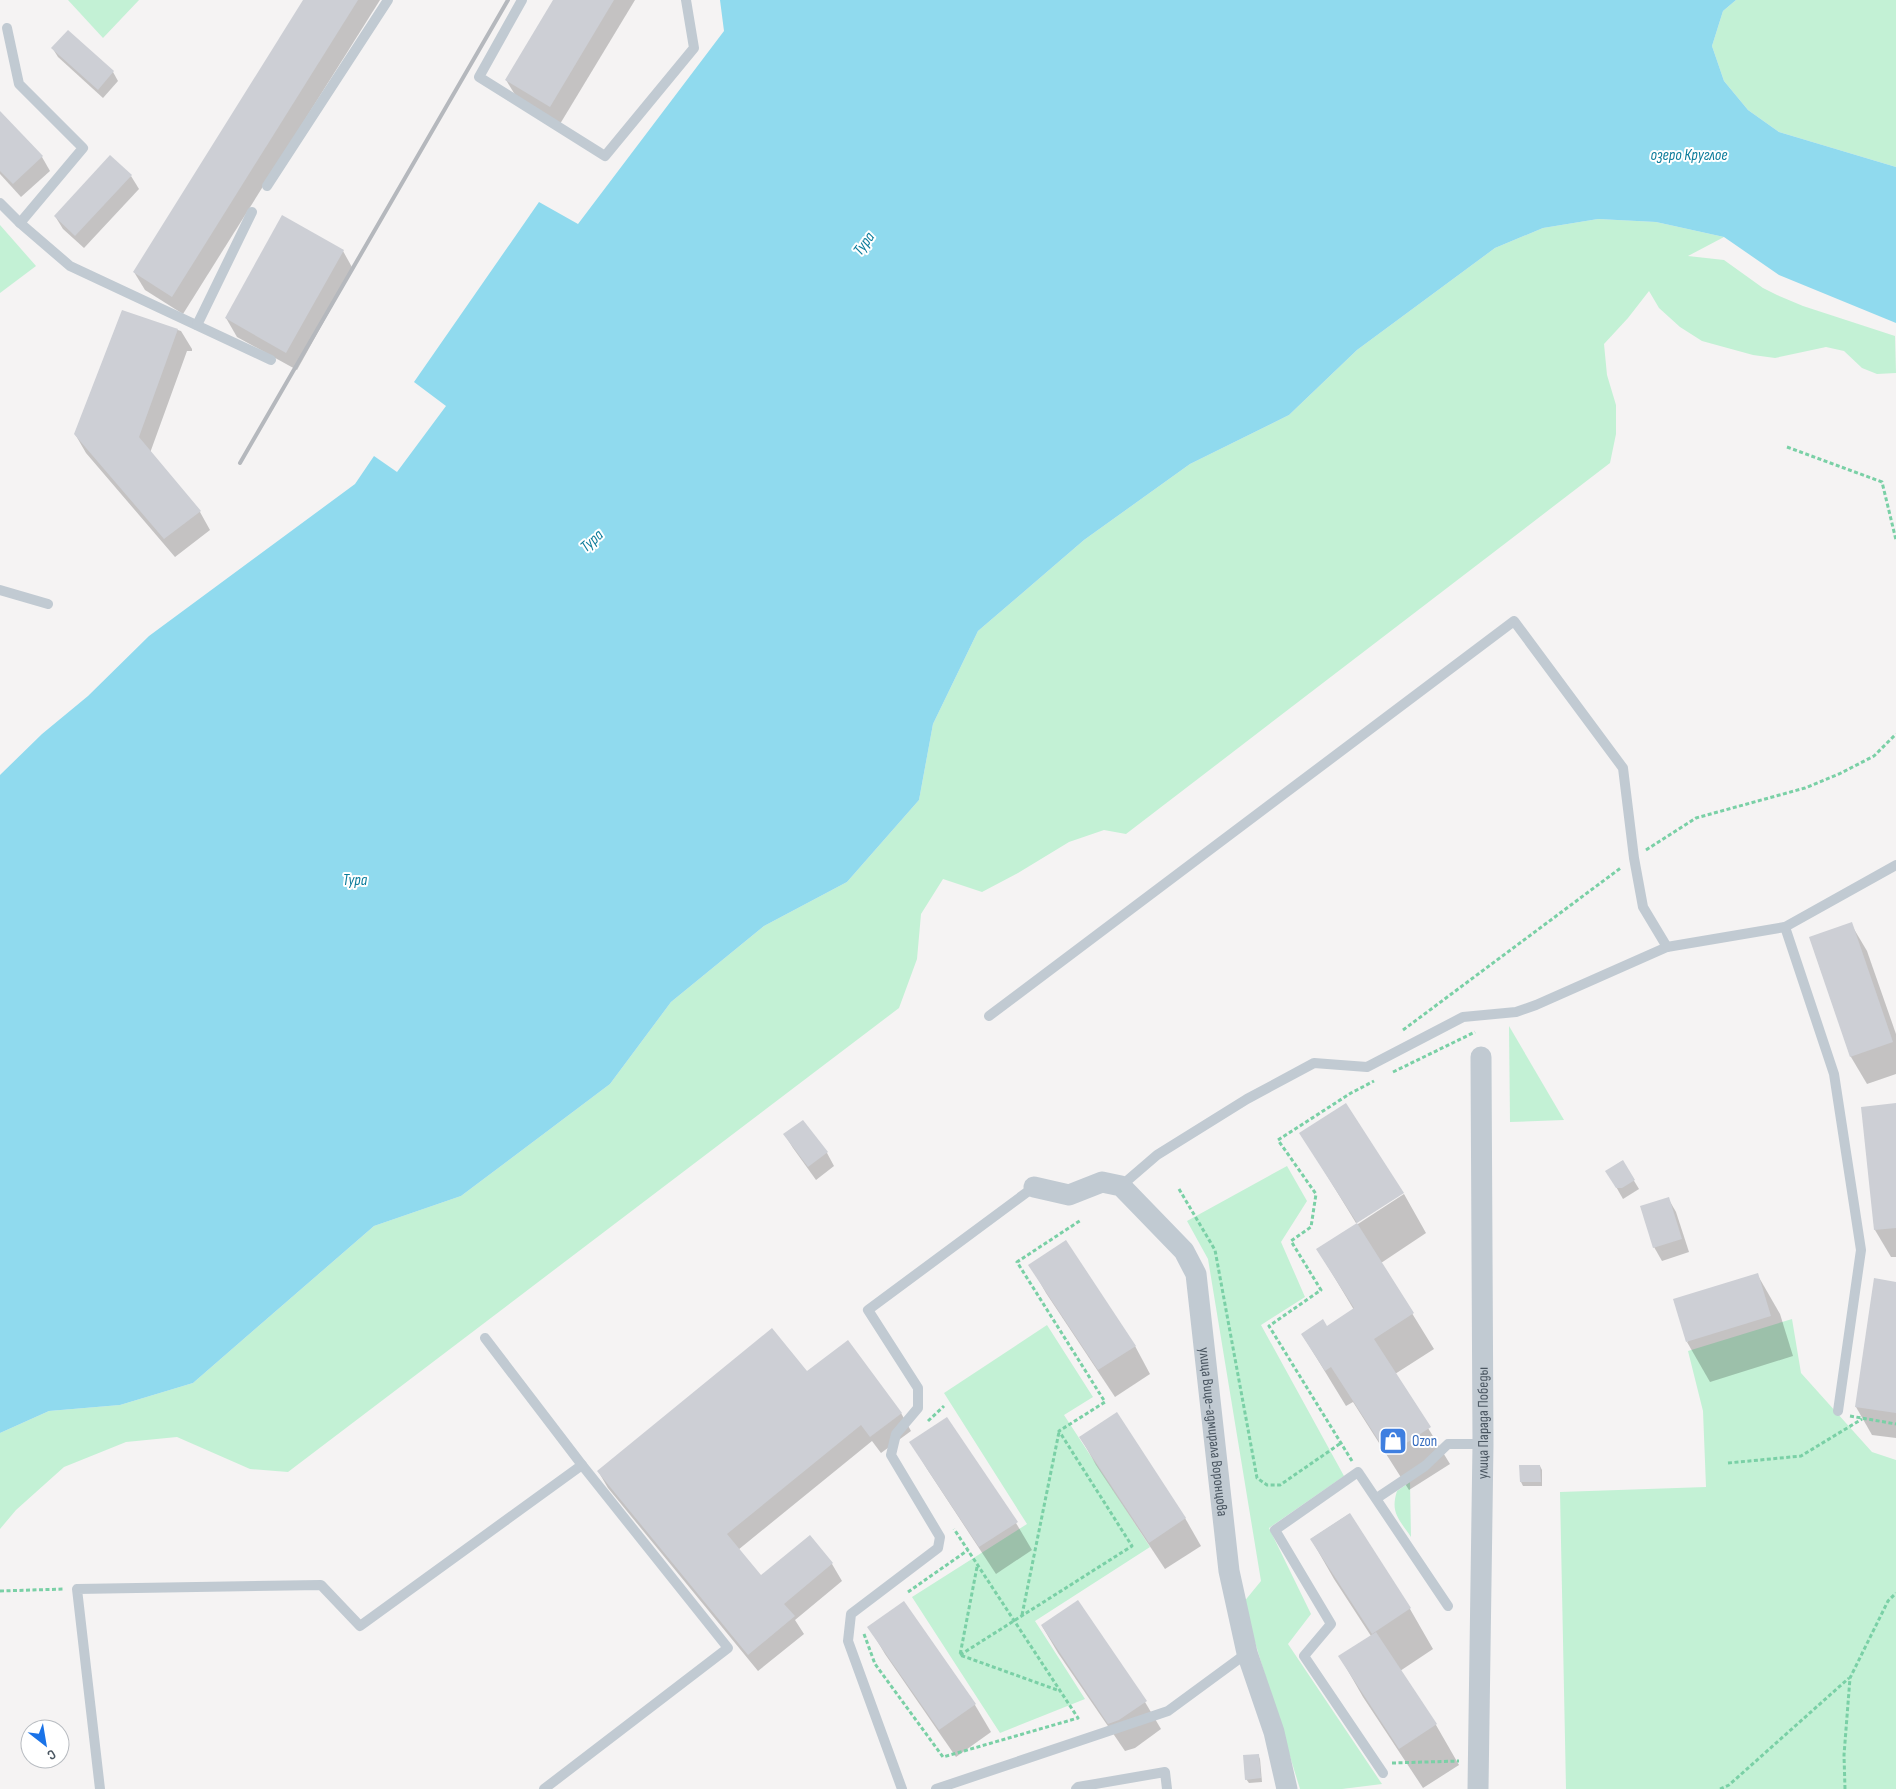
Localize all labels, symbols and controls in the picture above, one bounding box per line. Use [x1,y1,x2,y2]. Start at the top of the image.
water label: озеро Круглое [1650,146,1728,165]
water label: Тура [849,228,879,259]
water label: Тура [577,526,608,556]
water label: Тура [343,871,368,890]
street label: улица Вице-адмирала Воронцова [1194,1346,1232,1518]
street label: улица Парада Победы [1473,1367,1493,1479]
shop icon: Ozon [1378,1426,1408,1456]
place label: Ozon [1412,1432,1437,1451]
north arrow [20,1719,70,1769]
text: С [44,1746,59,1764]

